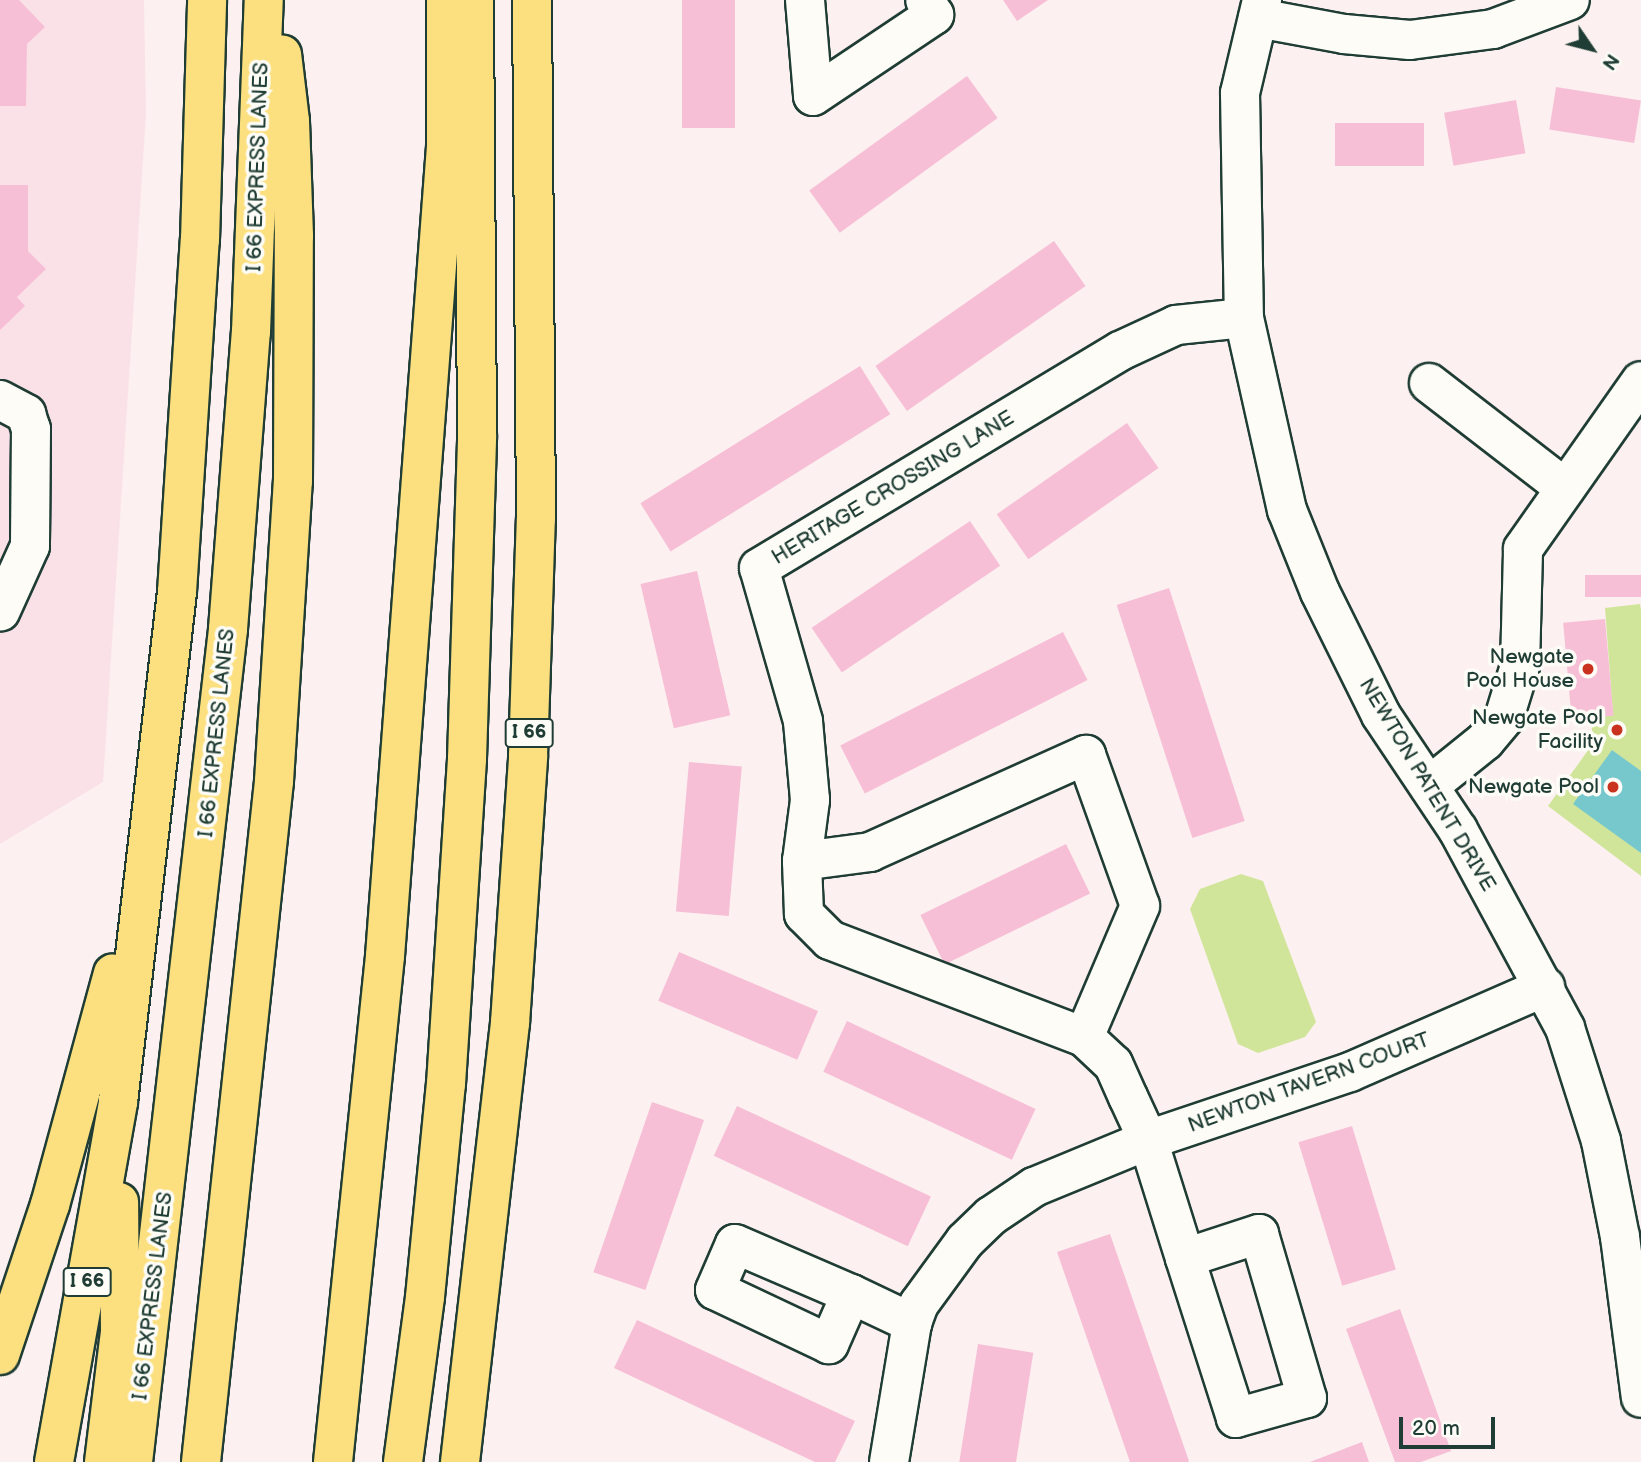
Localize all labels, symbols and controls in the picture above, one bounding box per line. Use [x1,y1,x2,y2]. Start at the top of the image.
north arrow [1557,14,1627,84]
text: N [1596,49,1623,74]
street label: I 66 EXPRESS LANES [242,62,274,272]
street label: HERITAGE CROSSING LANE [767,406,1019,570]
street label: I 66 EXPRESS LANES [194,627,240,839]
place label: Newgate Pool House [1466,644,1574,694]
marker: Newgate Pool House [1580,661,1596,677]
street label: NEWTON PATENT DRIVE [1353,674,1501,896]
place label: Newgate Pool Facility [1472,705,1603,755]
road number: I 66 [504,718,554,748]
marker: Newgate Pool Facility [1609,722,1625,738]
place label: Newgate Pool [1468,774,1599,800]
marker: Newgate Pool [1605,779,1621,795]
street label: NEWTON TAVERN COURT [1184,1027,1434,1139]
street label: I 66 EXPRESS LANES [128,1190,178,1402]
road number: I 66 [62,1266,112,1298]
scale bar [1403,1402,1499,1446]
text: 20 m [1412,1416,1460,1441]

